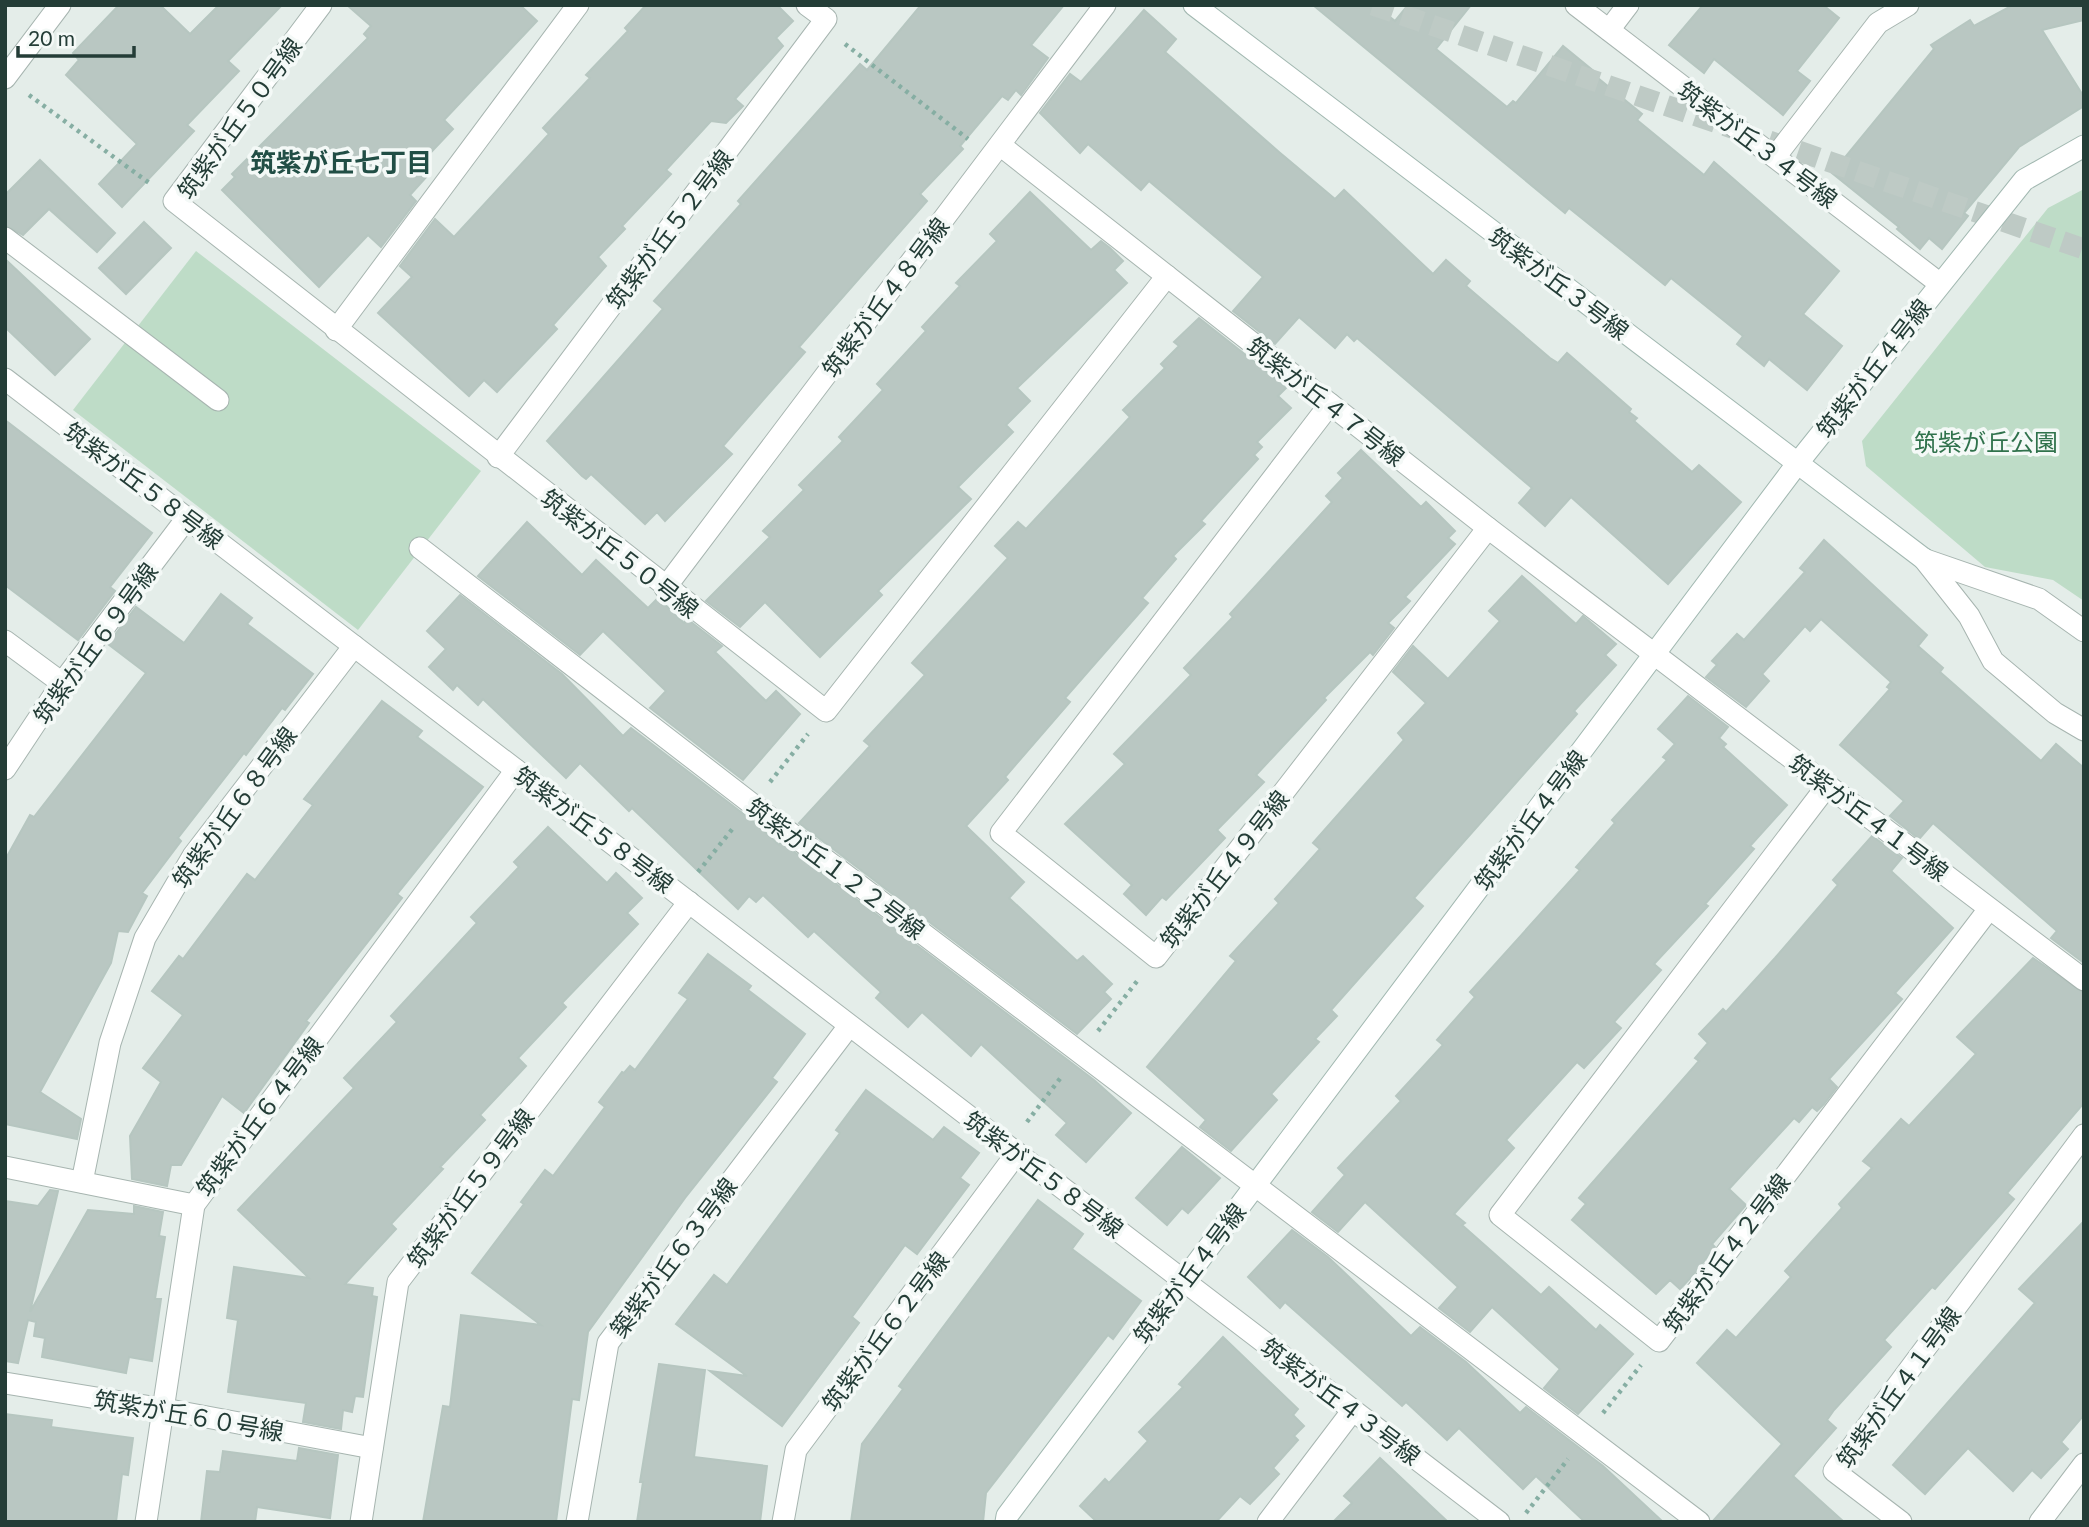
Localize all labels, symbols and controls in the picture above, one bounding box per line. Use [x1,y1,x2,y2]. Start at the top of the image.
scale bar [18,14,133,58]
text: 20 m [28,25,75,50]
street label: 筑紫が丘５０号線 [171,32,307,204]
street label: 筑紫が丘３４号線 [1673,75,1843,213]
street label: 筑紫が丘５２号線 [600,144,738,314]
district label: 筑紫が丘七丁目 [250,146,432,178]
street label: 筑紫が丘４８号線 [816,212,954,382]
street label: 筑紫が丘３号線 [1483,221,1635,345]
street label: 筑紫が丘４号線 [1810,293,1936,443]
street label: 筑紫が丘４７号線 [1241,330,1411,472]
street label: 筑紫が丘５８号線 [59,416,229,554]
park label: 筑紫が丘公園 [1914,427,2058,456]
street label: 筑紫が丘５０号線 [535,482,705,624]
street label: 筑紫が丘６９号線 [27,557,163,729]
street label: 筑紫が丘６８号線 [166,721,302,893]
street label: 筑紫が丘４号線 [1468,744,1592,896]
street label: 筑紫が丘４１号線 [1784,748,1954,886]
street label: 筑紫が丘５８号線 [509,760,679,898]
street label: 筑紫が丘４９号線 [1153,784,1295,954]
street label: 筑紫が丘１２２号線 [741,791,931,945]
street label: 筑紫が丘６４号線 [190,1031,328,1201]
street label: 筑紫が丘５９号線 [401,1103,539,1273]
street label: 筑紫が丘５８号線 [959,1105,1129,1243]
street label: 筑紫が丘４２号線 [1657,1168,1795,1338]
street label: 築紫が丘６３号線 [604,1172,742,1342]
street label: 筑紫が丘４号線 [1127,1197,1251,1349]
street label: 筑紫が丘６２号線 [816,1246,954,1416]
street label: 筑紫が丘４１号線 [1830,1301,1966,1473]
street label: 筑紫が丘４３号線 [1256,1332,1426,1470]
street label: 筑紫が丘６０号線 [92,1384,286,1446]

